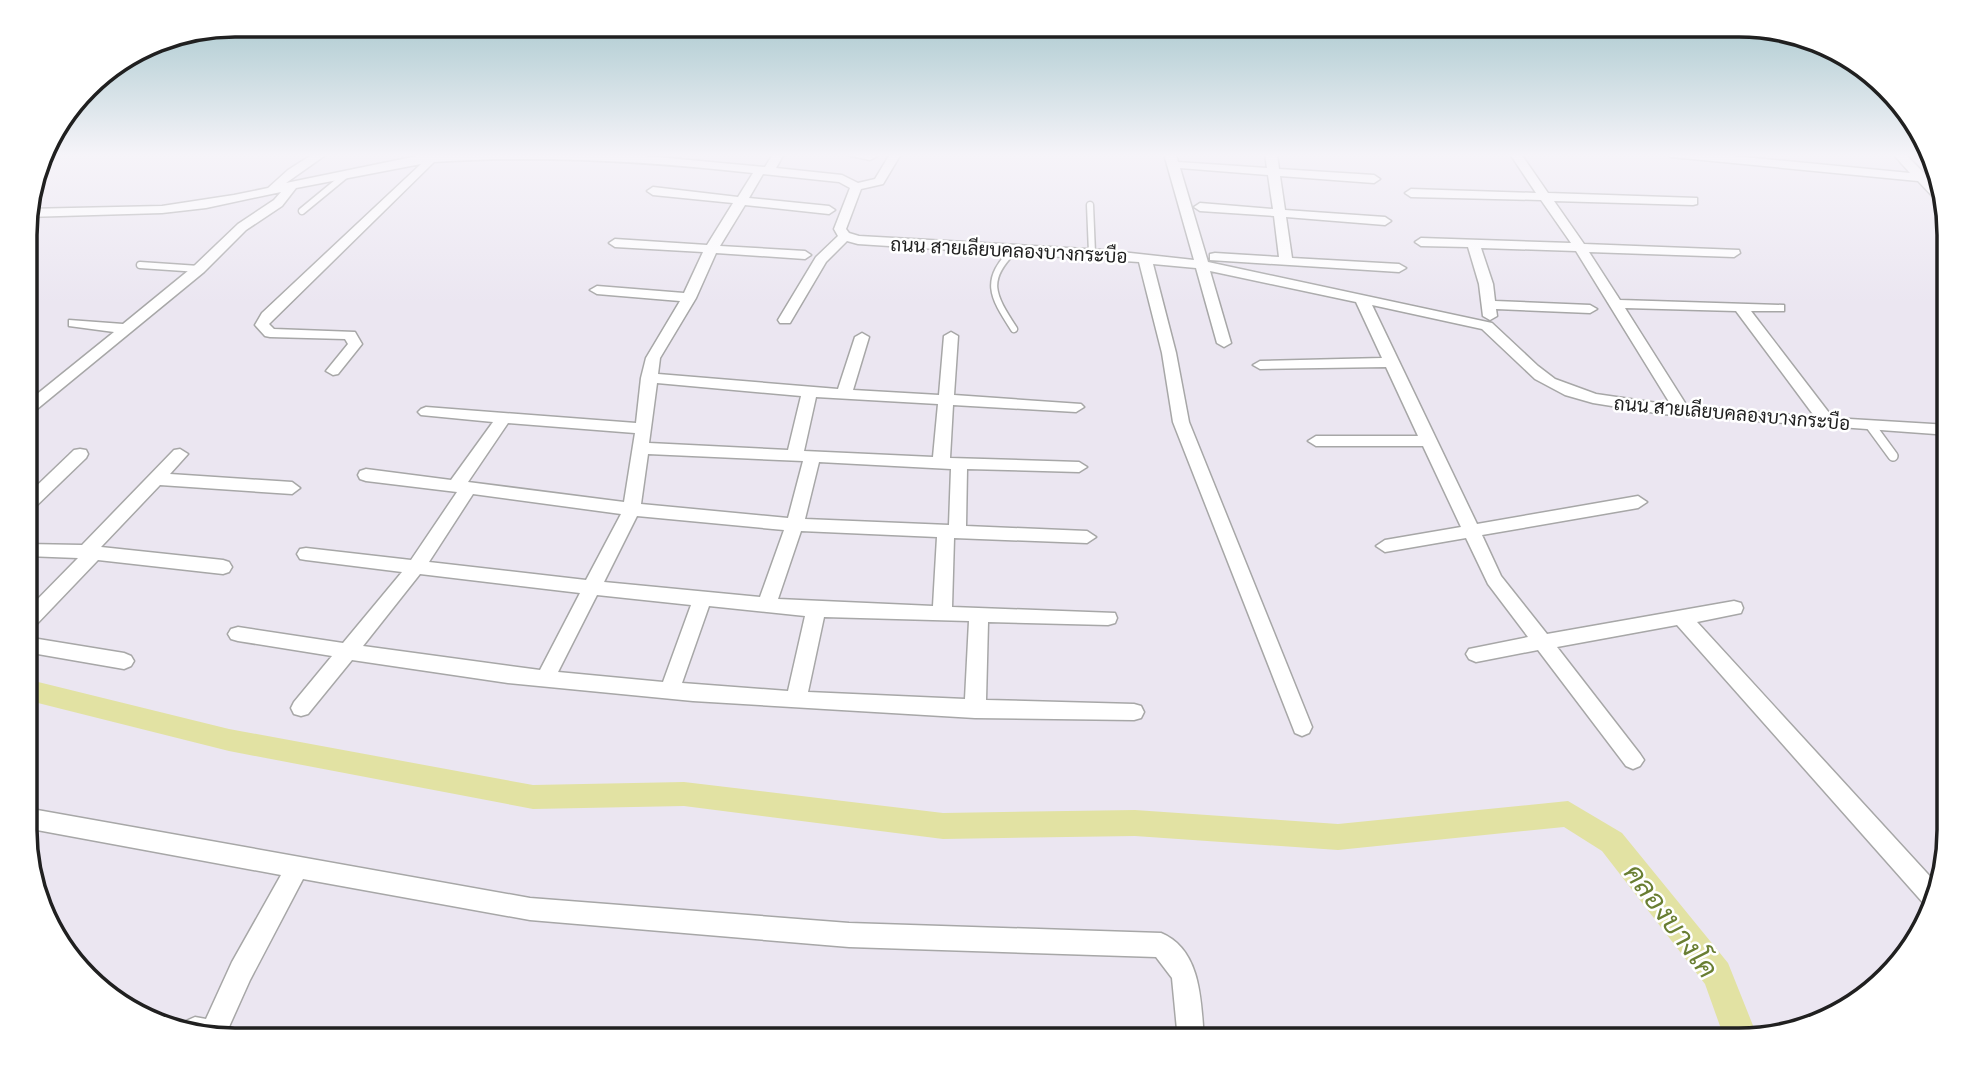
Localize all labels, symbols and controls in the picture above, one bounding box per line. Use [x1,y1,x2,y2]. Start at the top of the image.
street label: ถนน สายเลียบคลองบางกระบือ [890,231,1128,269]
street label: ถนน สายเลียบคลองบางกระบือ [1613,390,1851,436]
water label: คลองบางโค [1616,855,1728,985]

